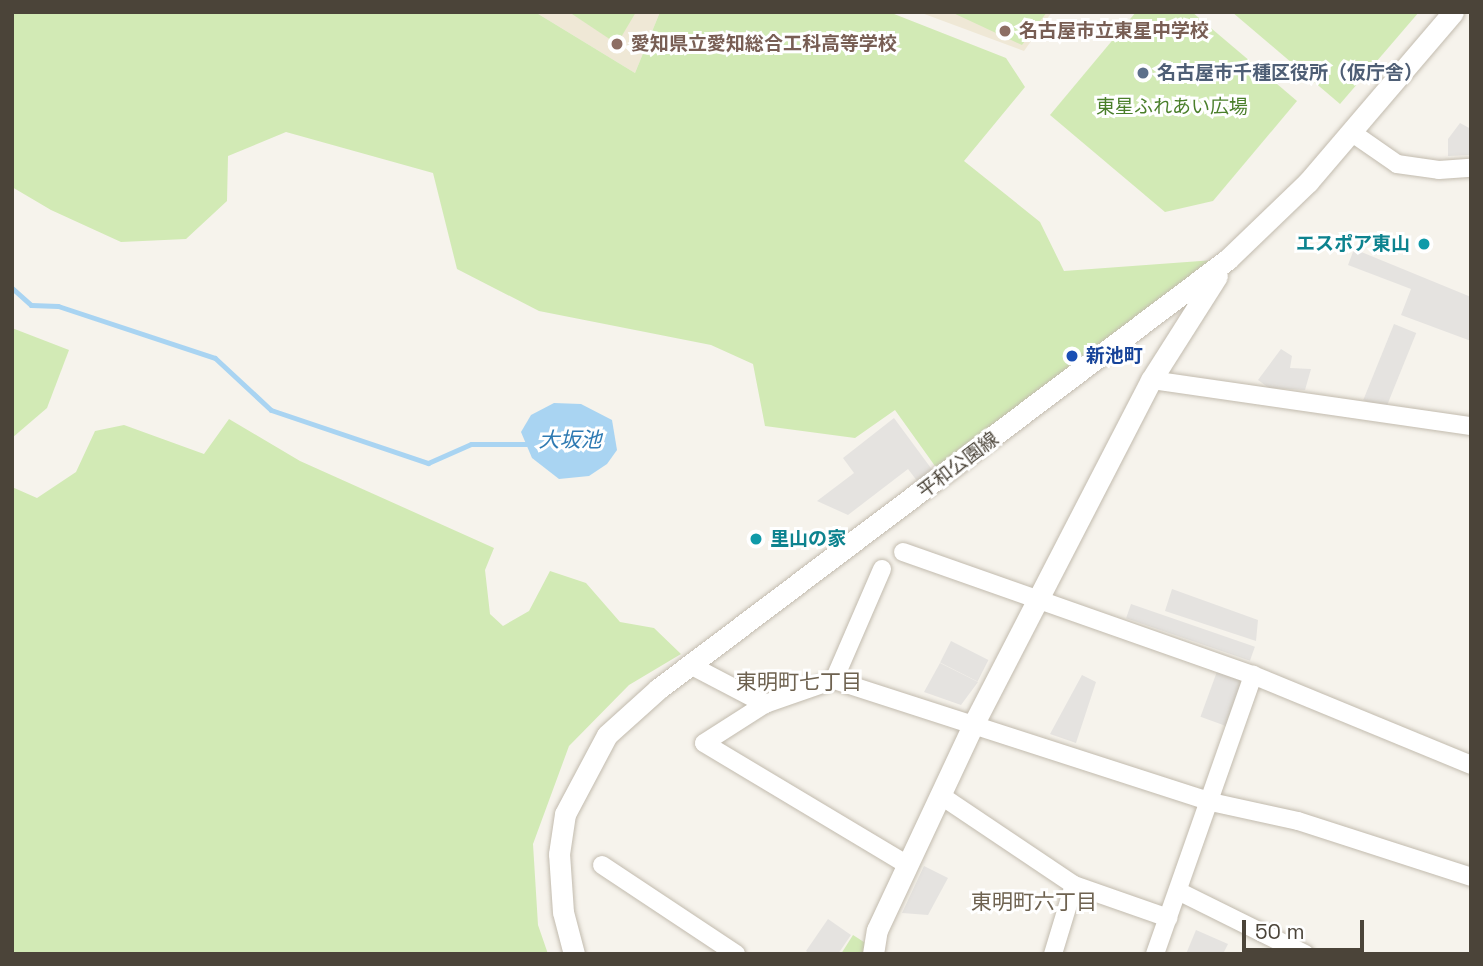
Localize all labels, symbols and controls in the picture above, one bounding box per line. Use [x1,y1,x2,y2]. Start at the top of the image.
place label: 名古屋市立東星中学校 [1019,20,1209,42]
marker: 名古屋市立東星中学校 [997,23,1013,39]
place label: 愛知県立愛知総合工科高等学校 [631,33,897,55]
marker: 愛知県立愛知総合工科高等学校 [609,36,625,52]
place label: 名古屋市千種区役所（仮庁舎） [1157,62,1423,84]
marker: 名古屋市千種区役所（仮庁舎） [1135,65,1151,81]
park label: 東星ふれあい広場 [1096,96,1248,118]
place label: エスポア東山 [1296,233,1410,255]
marker: エスポア東山 [1416,236,1432,252]
place label: 新池町 [1086,345,1143,367]
marker: 新池町 [1064,348,1080,364]
water label: 大坂池 [539,427,601,453]
street label: 平和公園線 [913,427,1003,503]
place label: 里山の家 [770,528,846,550]
marker: 里山の家 [748,531,764,547]
district label: 東明町七丁目 [736,669,862,695]
district label: 東明町六丁目 [971,889,1097,915]
scale bar [1245,906,1368,950]
text: 50 m [1255,918,1305,945]

